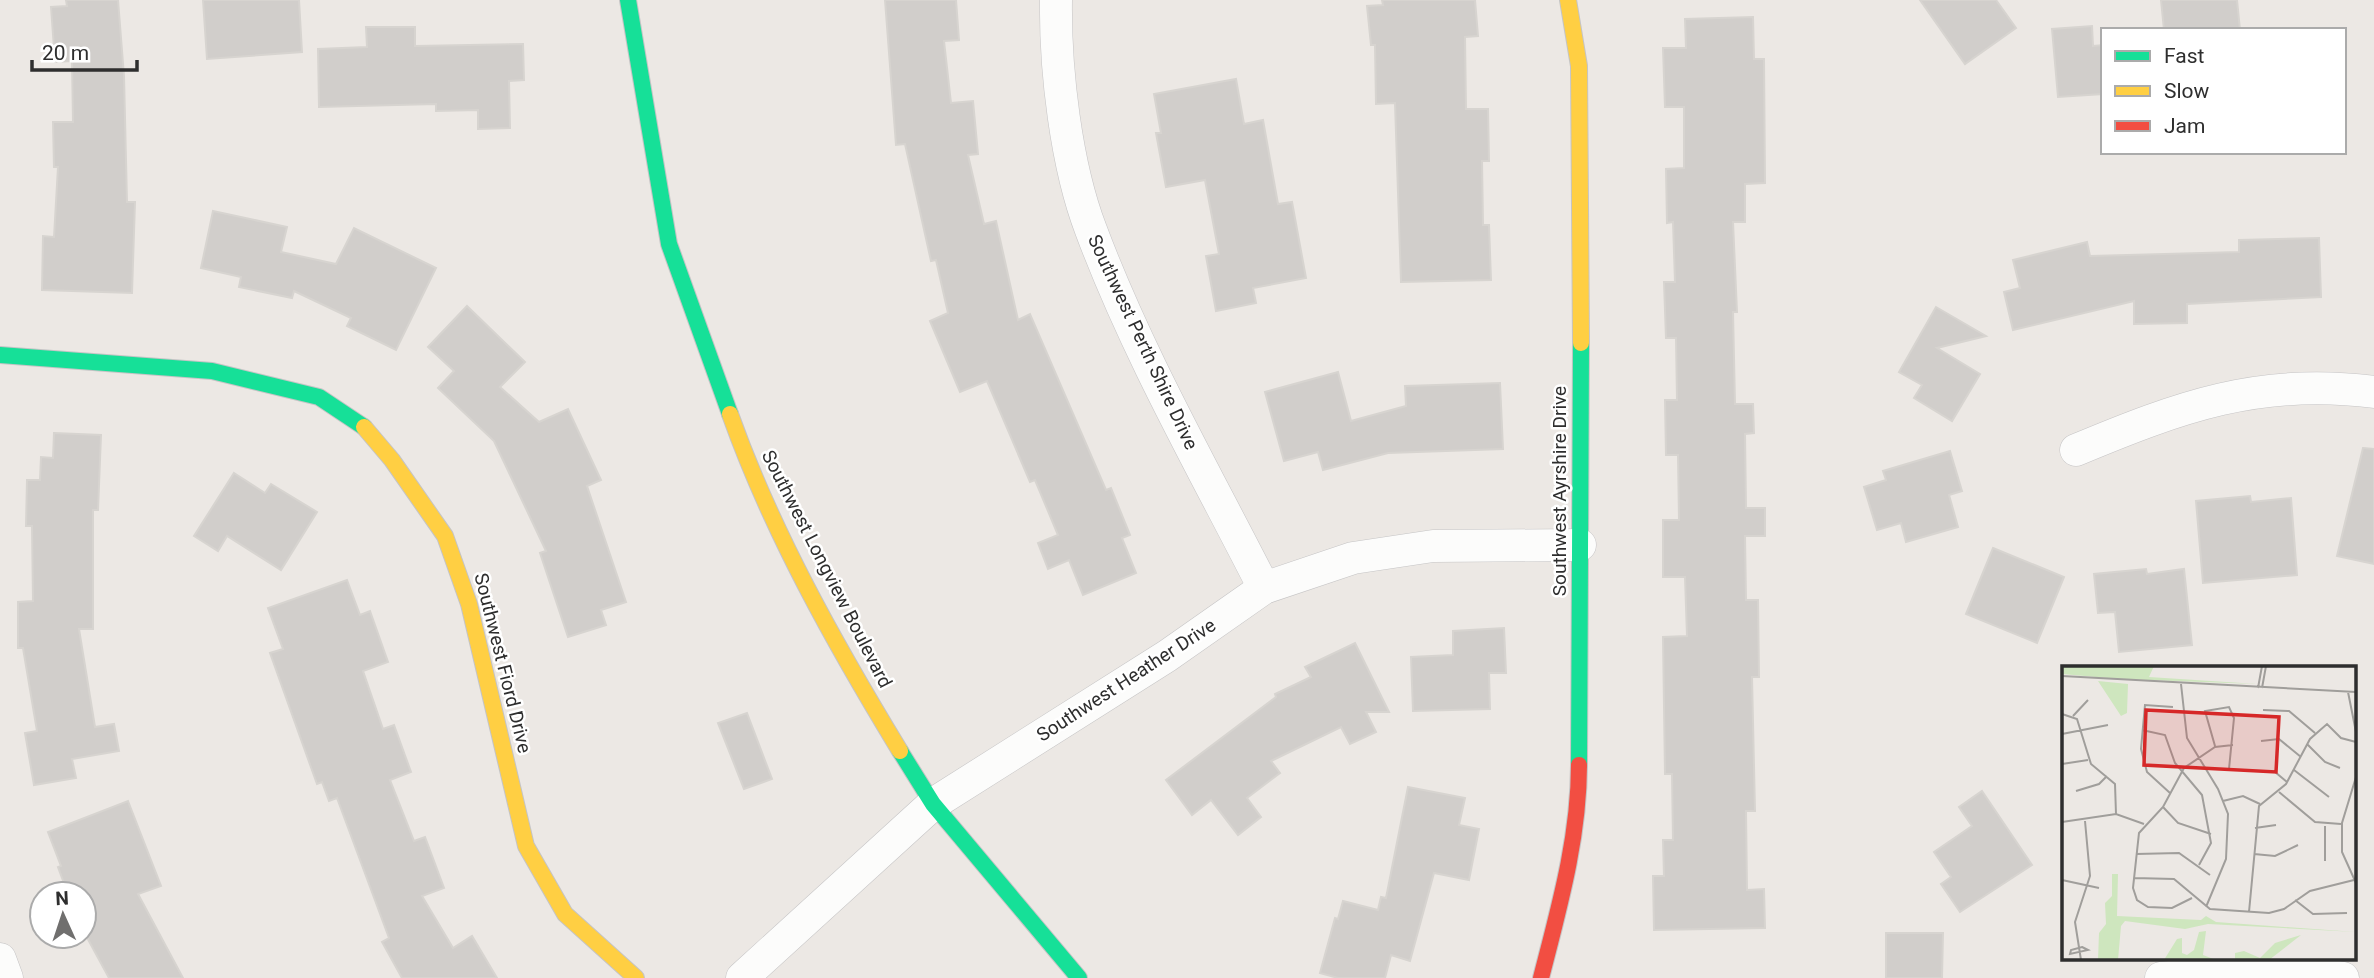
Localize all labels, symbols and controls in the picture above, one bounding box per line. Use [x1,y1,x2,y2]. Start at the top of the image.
scale bar [32,28,136,72]
legend [2101,28,2346,154]
text: 20 m [42,41,89,65]
text: Fast [2164,44,2205,68]
text: Slow [2164,79,2210,103]
text: Jam [2164,114,2205,138]
street label: Southwest Perth Shire Drive [1083,231,1203,453]
street label: Southwest Ayrshire Drive [1548,386,1571,596]
street label: Southwest Longview Boulevard [757,446,897,692]
street label: Southwest Fiord Drive [469,571,537,755]
street label: Southwest Heather Drive [1032,613,1220,747]
inset map [2062,666,2356,960]
north arrow [28,880,98,950]
text: N [55,887,69,910]

